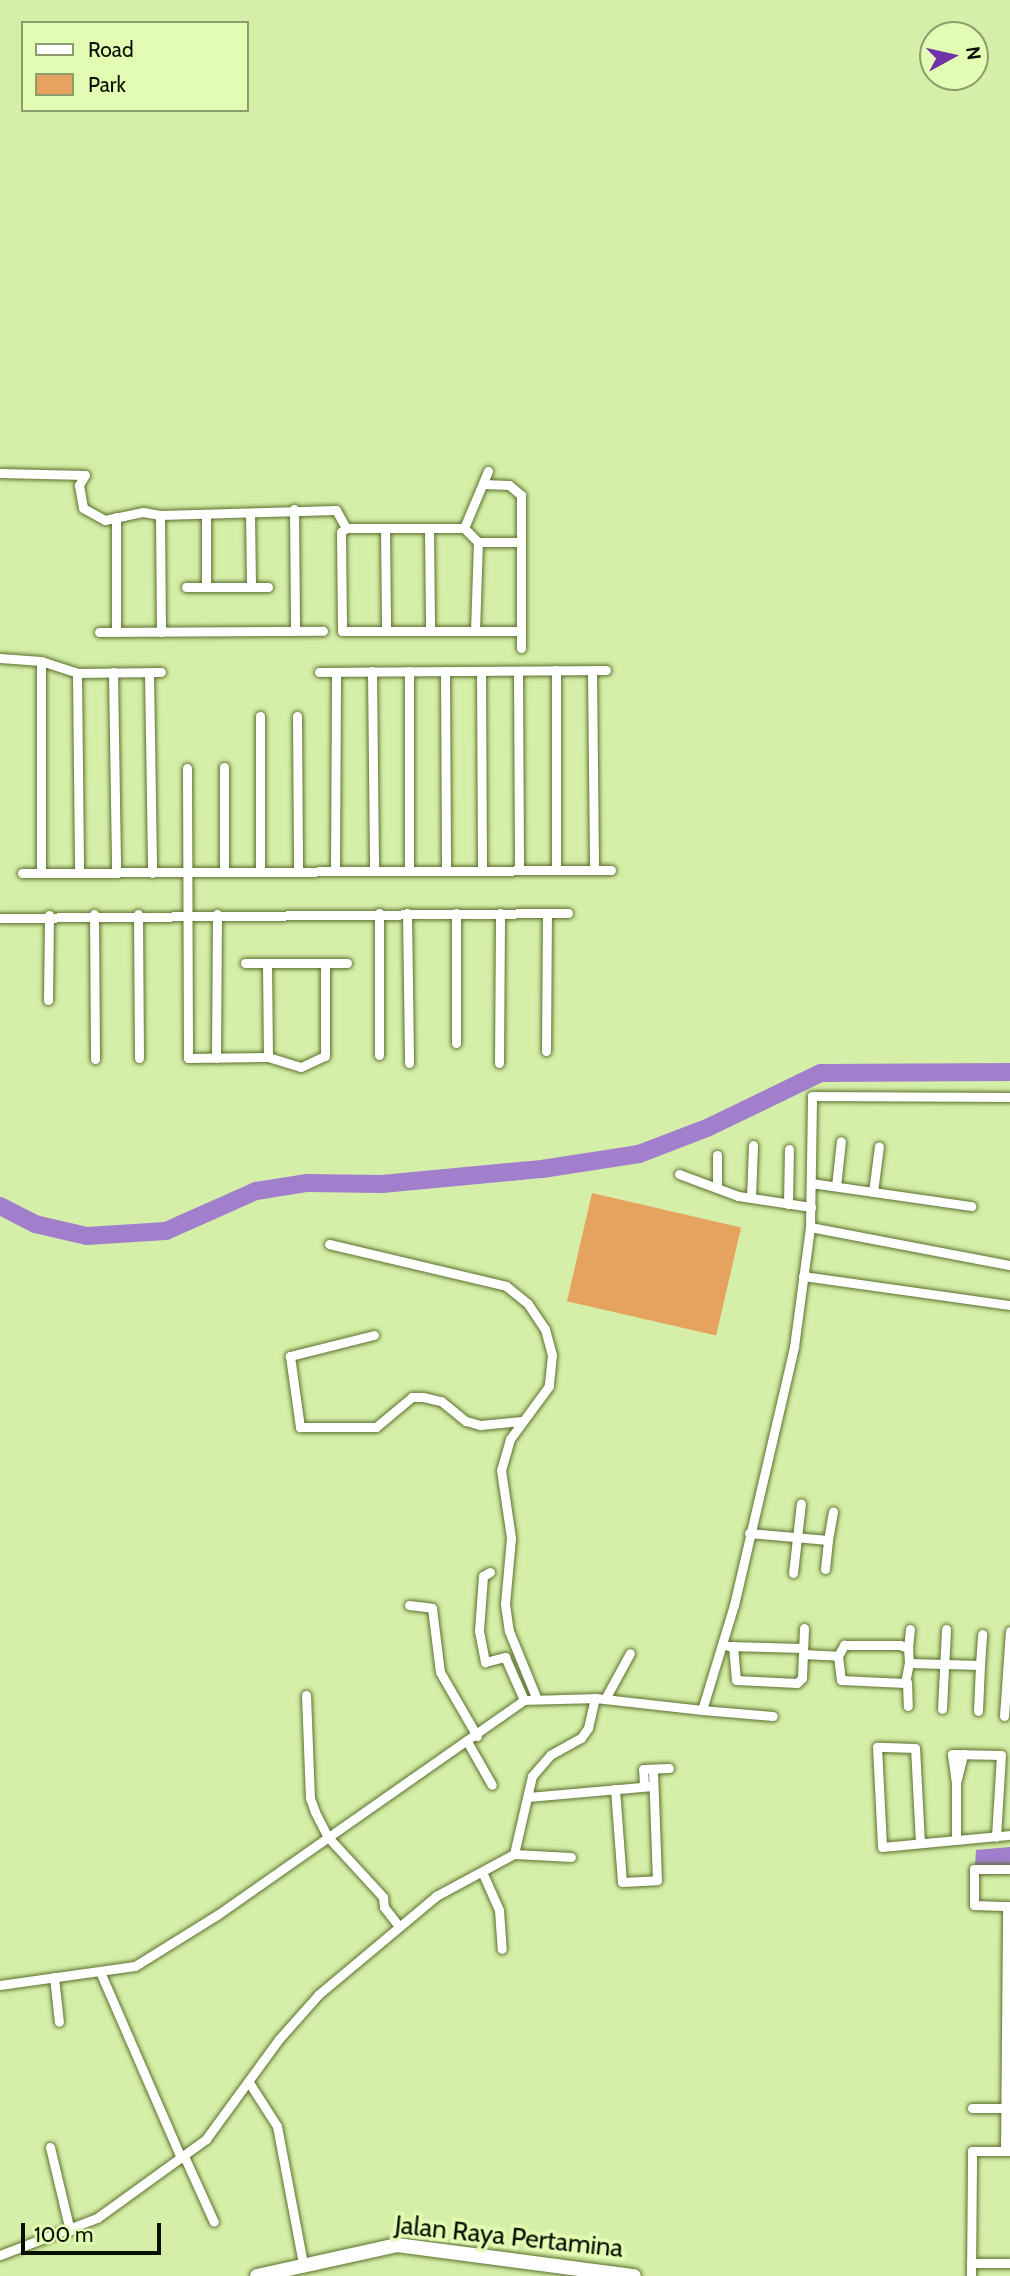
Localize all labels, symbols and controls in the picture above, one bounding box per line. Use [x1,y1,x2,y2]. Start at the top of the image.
legend [21,21,248,112]
north arrow [919,21,989,91]
text: Road [88,37,134,62]
text: N [961,45,986,62]
text: Park [88,72,126,97]
scale bar [24,2210,164,2254]
street label: Jalan Raya Pertamina [393,2210,625,2264]
text: 100 m [34,2222,93,2247]

